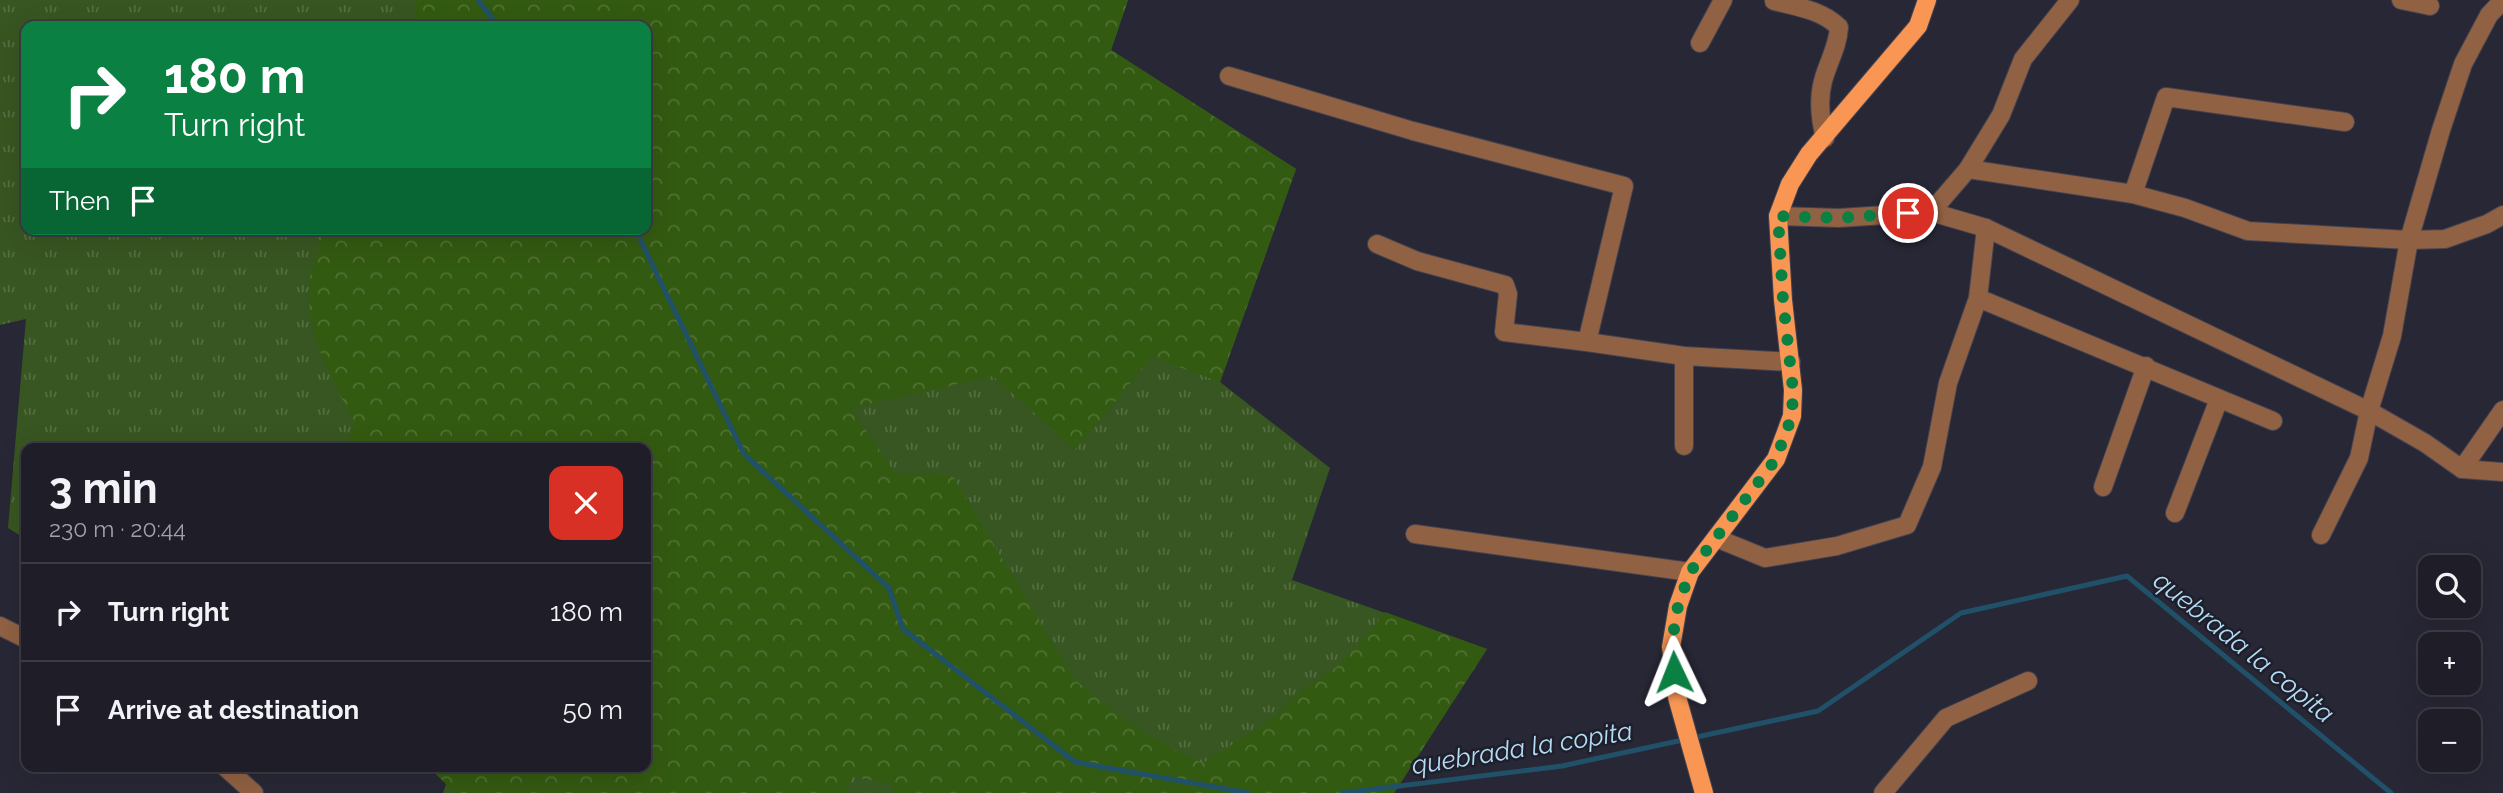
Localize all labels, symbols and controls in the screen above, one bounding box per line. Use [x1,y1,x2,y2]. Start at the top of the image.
text: 180 m [164,47,305,104]
icon: right [49,49,140,140]
text: Turn right [164,106,305,143]
icon: arrive [124,182,162,220]
pin [1878,183,1938,243]
text: Then [49,186,110,216]
icon: arrive [1889,194,1927,232]
text: 3 min [49,464,158,513]
button: close [549,466,623,540]
text: 230 m · 20:44 [49,515,186,542]
map controls [2418,555,2481,772]
button: search [2418,555,2481,618]
water label: quebrada la copita [2148,565,2340,729]
icon: right [49,593,87,631]
text: Turn right [108,597,229,627]
text: 180 m [550,597,623,627]
button: + [2418,632,2481,695]
position arrow [1637,635,1711,709]
icon: arrive [49,691,87,729]
text: Arrive at destination [108,695,359,725]
text: 50 m [562,695,623,725]
button: − [2418,709,2481,772]
water label: quebrada la copita [1409,716,1635,780]

